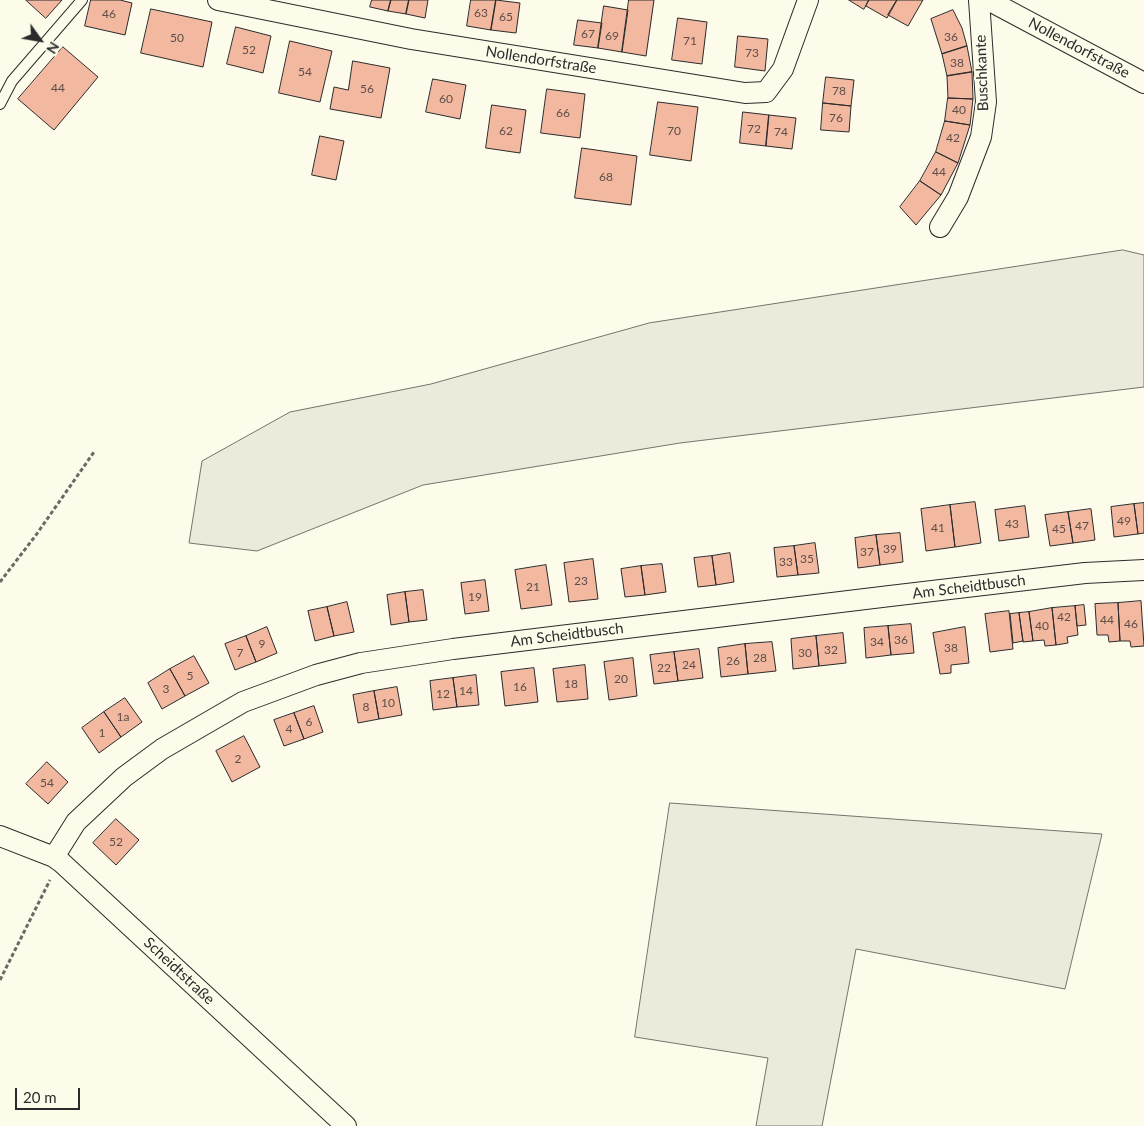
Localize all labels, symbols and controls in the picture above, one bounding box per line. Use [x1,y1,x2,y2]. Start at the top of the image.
house number: 63 [474,6,488,20]
house number: 46 [102,7,116,21]
house number: 65 [499,10,513,24]
street label: Nollendorfstraße [1025,14,1133,82]
north arrow [15,15,65,65]
house number: 67 [581,27,595,41]
house number: 69 [605,29,619,43]
house number: 36 [944,30,958,44]
house number: 50 [170,31,184,45]
house number: 71 [683,34,697,48]
street label: Buschkante [972,34,992,112]
text: N [43,39,63,57]
street label: Nollendorfstraße [484,42,598,78]
house number: 52 [242,43,256,57]
house number: 73 [745,46,759,60]
house number: 38 [950,56,964,70]
house number: 54 [298,65,312,79]
house number: 44 [51,81,65,95]
house number: 56 [360,82,374,96]
house number: 78 [832,84,846,98]
house number: 60 [439,92,453,106]
house number: 40 [952,103,966,117]
house number: 66 [556,106,570,120]
house number: 76 [829,111,843,125]
house number: 72 [747,122,761,136]
house number: 62 [499,124,513,138]
house number: 70 [667,124,681,138]
house number: 74 [774,125,788,139]
house number: 42 [946,131,960,145]
house number: 44 [932,165,946,179]
house number: 68 [599,170,613,184]
house number: 49 [1117,514,1131,528]
house number: 43 [1005,517,1019,531]
house number: 47 [1075,519,1089,533]
house number: 41 [931,521,945,535]
house number: 45 [1052,522,1066,536]
house number: 39 [883,542,897,556]
house number: 37 [860,545,874,559]
house number: 35 [800,552,814,566]
house number: 33 [779,555,793,569]
street label: Am Scheidtbusch [911,571,1027,603]
house number: 23 [574,574,588,588]
house number: 21 [526,580,540,594]
house number: 19 [468,590,482,604]
house number: 42 [1057,610,1071,624]
house number: 44 [1100,613,1114,627]
house number: 46 [1124,617,1138,631]
street label: Am Scheidtbusch [509,619,625,651]
house number: 40 [1035,619,1049,633]
house number: 36 [894,633,908,647]
house number: 34 [870,635,884,649]
house number: 9 [259,637,265,651]
house number: 38 [944,641,958,655]
house number: 32 [824,643,838,657]
house number: 7 [237,646,243,660]
house number: 30 [798,646,812,660]
house number: 28 [753,651,767,665]
house number: 26 [726,654,740,668]
house number: 24 [682,658,696,672]
house number: 22 [657,661,671,675]
house number: 5 [187,669,193,683]
house number: 20 [614,672,628,686]
house number: 18 [564,677,578,691]
house number: 16 [513,680,527,694]
house number: 3 [163,682,169,696]
house number: 14 [459,684,473,698]
house number: 12 [436,687,450,701]
house number: 10 [381,696,395,710]
house number: 8 [363,700,369,714]
house number: 1a [117,710,129,724]
house number: 6 [306,715,312,729]
house number: 4 [286,722,292,736]
house number: 1 [99,726,105,740]
house number: 2 [235,752,241,766]
house number: 54 [40,776,54,790]
house number: 52 [109,835,123,849]
street label: Scheidtstraße [140,934,218,1008]
scale bar [18,1078,82,1110]
text: 20 m [23,1088,57,1106]

